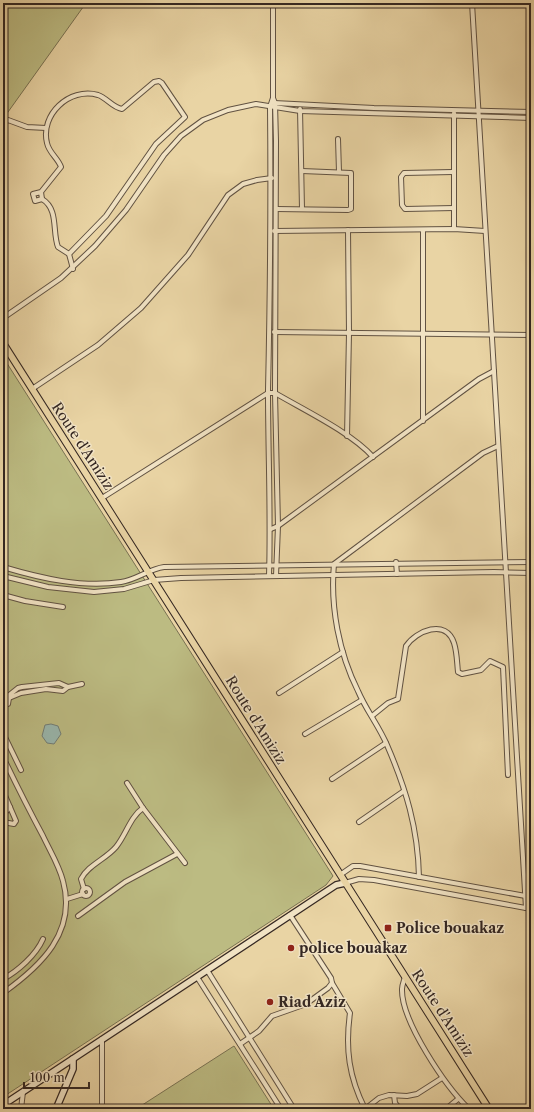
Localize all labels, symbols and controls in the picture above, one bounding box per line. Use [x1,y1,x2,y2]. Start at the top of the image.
street label: Route d'Amiziz [48,399,118,493]
street label: Route d'Amiziz [222,672,290,768]
place label: Police bouakaz [396,919,504,937]
marker: Police bouakaz [383,923,393,933]
place label: police bouakaz [299,939,407,957]
marker: police bouakaz [286,943,296,953]
street label: Route d'Amiziz [408,966,478,1060]
place label: Riad Aziz [278,993,346,1011]
marker: Riad Aziz [265,997,275,1007]
scale bar [24,1064,89,1090]
text: 100 m [30,1070,65,1085]

